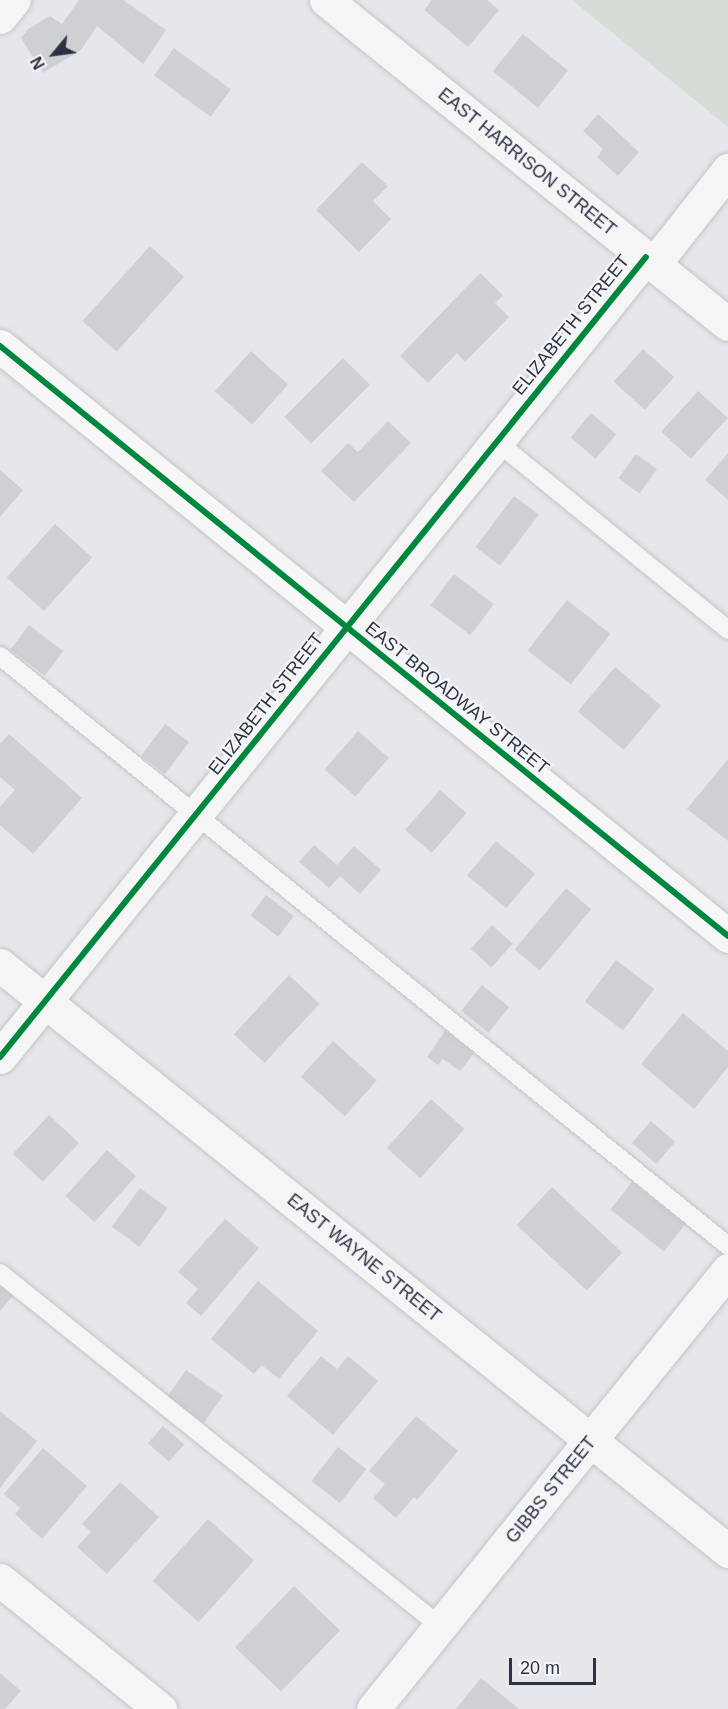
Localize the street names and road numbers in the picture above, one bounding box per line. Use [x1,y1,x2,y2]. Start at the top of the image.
street label: EAST HARRISON STREET [434,83,620,241]
street label: ELIZABETH STREET [508,251,634,399]
street label: EAST BROADWAY STREET [360,617,554,779]
street label: ELIZABETH STREET [204,629,328,779]
street label: EAST WAYNE STREET [283,1189,445,1327]
street label: GIBBS STREET [501,1432,601,1548]

